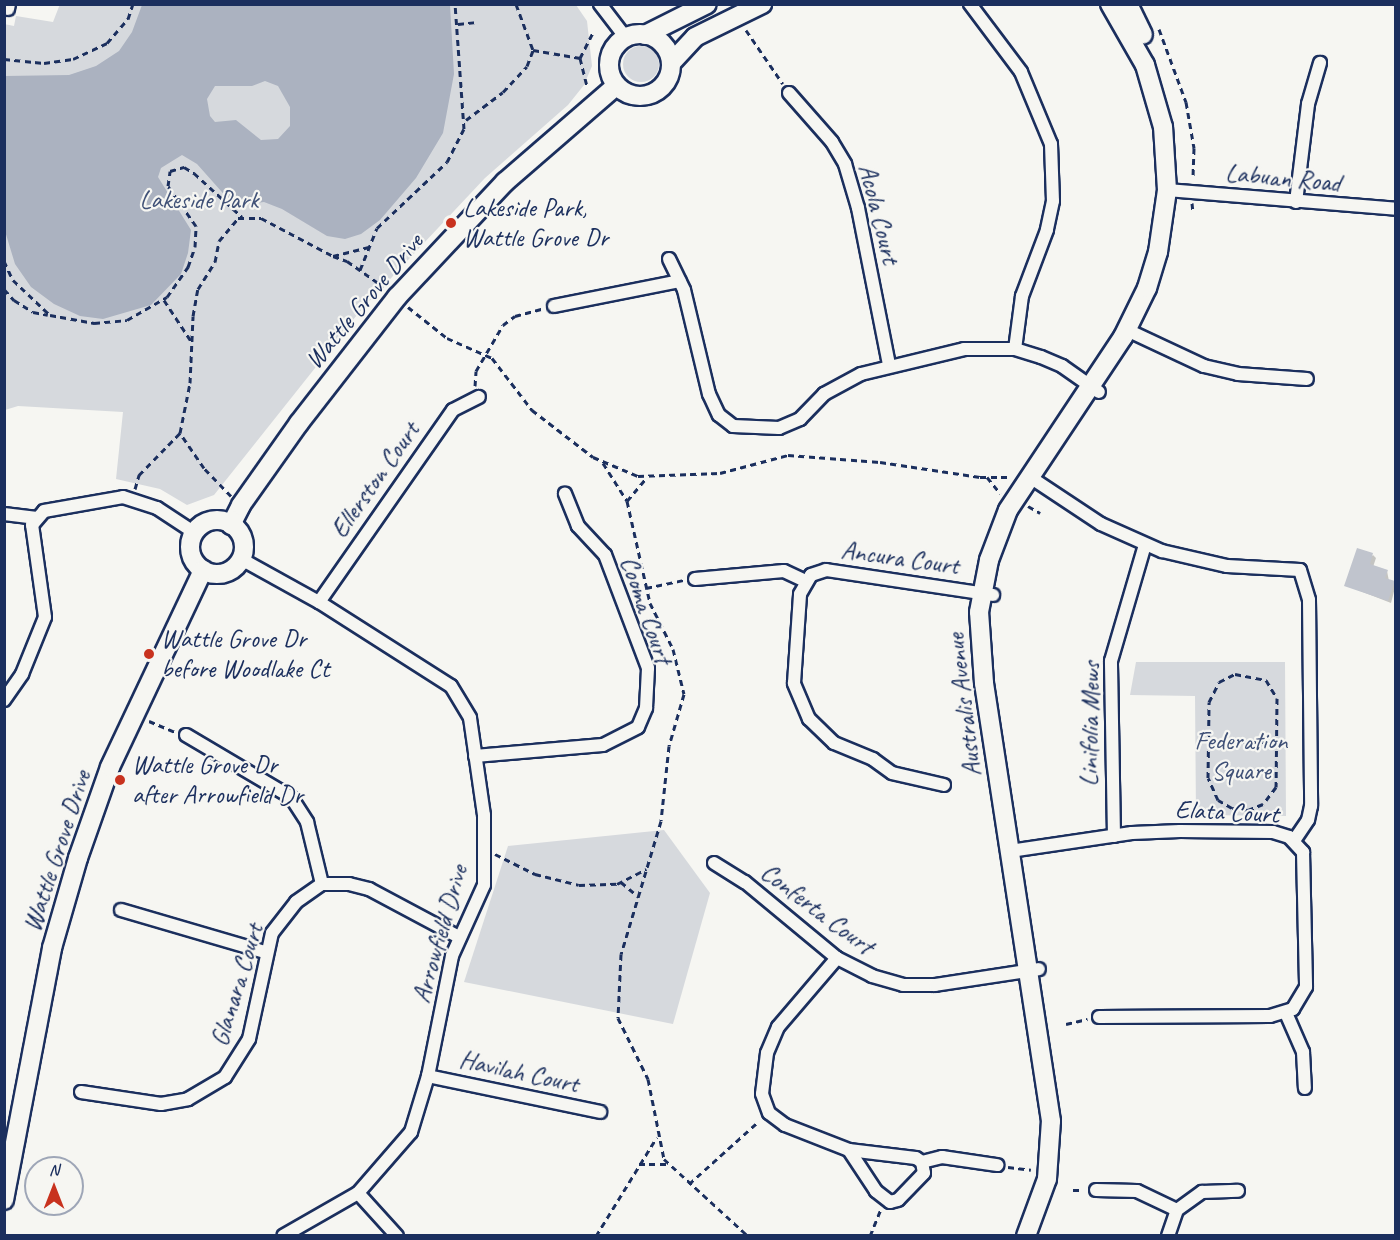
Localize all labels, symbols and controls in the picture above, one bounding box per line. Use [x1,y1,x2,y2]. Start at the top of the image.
street label: Labuan Road [1224,157,1342,199]
street label: Acola Court [852,161,906,267]
park label: Lakeside Park [139,184,259,216]
place label: Lakeside Park, Wattle Grove Dr [463,192,609,254]
marker: Lakeside Park, Wattle Grove Dr [444,216,458,230]
street label: Wattle Grove Drive [298,227,430,375]
street label: Ellerston Court [324,416,426,544]
street label: Ancura Court [839,534,961,582]
street label: Cooma Court [613,552,679,668]
place label: Wattle Grove Dr before Woodlake Ct [161,623,329,684]
street label: Australis Avenue [940,632,988,778]
marker: Wattle Grove Dr before Woodlake Ct [142,647,156,661]
street label: Linifolia Mews [1073,661,1107,787]
park label: Federation Square [1195,725,1287,786]
place label: Wattle Grove Dr after Arrowfield Dr [132,749,303,810]
street label: Wattle Grove Drive [16,766,98,936]
marker: Wattle Grove Dr after Arrowfield Dr [113,773,127,787]
street label: Elata Court [1174,794,1280,830]
street label: Conferta Court [754,856,880,962]
street label: Arrowfield Drive [405,861,475,1007]
street label: Glanara Court [204,920,270,1050]
street label: Havilah Court [457,1044,581,1100]
north arrow [24,1156,84,1216]
text: N [49,1160,59,1180]

